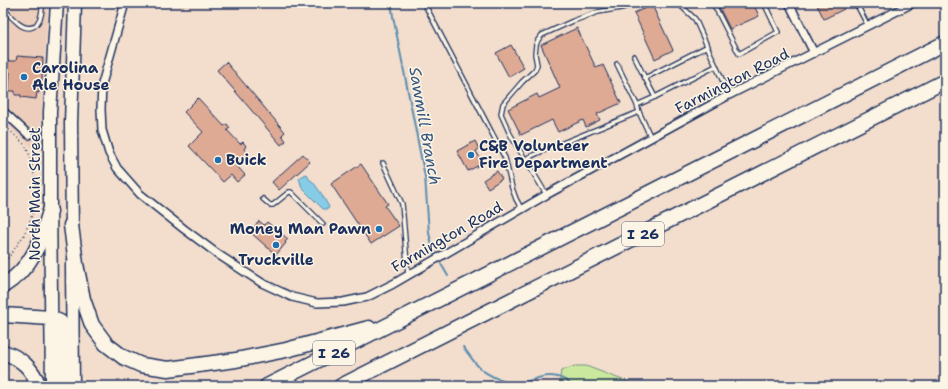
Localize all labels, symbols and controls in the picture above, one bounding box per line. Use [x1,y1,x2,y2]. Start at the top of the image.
street label: Farmington Road [672,43,793,118]
place label: Carolina Ale House [32,58,110,95]
water label: Sawmill Branch [404,65,446,187]
marker: Carolina Ale House [19,72,29,82]
street label: North Main Street [25,127,45,261]
place label: C&B Volunteer Fire Department [479,136,607,173]
place label: Buick [226,150,267,170]
marker: C&B Volunteer Fire Department [466,150,476,160]
marker: Buick [213,155,223,165]
street label: Farmington Road [388,197,507,277]
place label: Money Man Pawn [230,219,371,239]
road number: I 26 [622,222,664,246]
marker: Money Man Pawn [374,224,384,234]
marker: Truckville [271,240,281,250]
place label: Truckville [238,250,314,270]
road number: I 26 [313,341,355,365]

